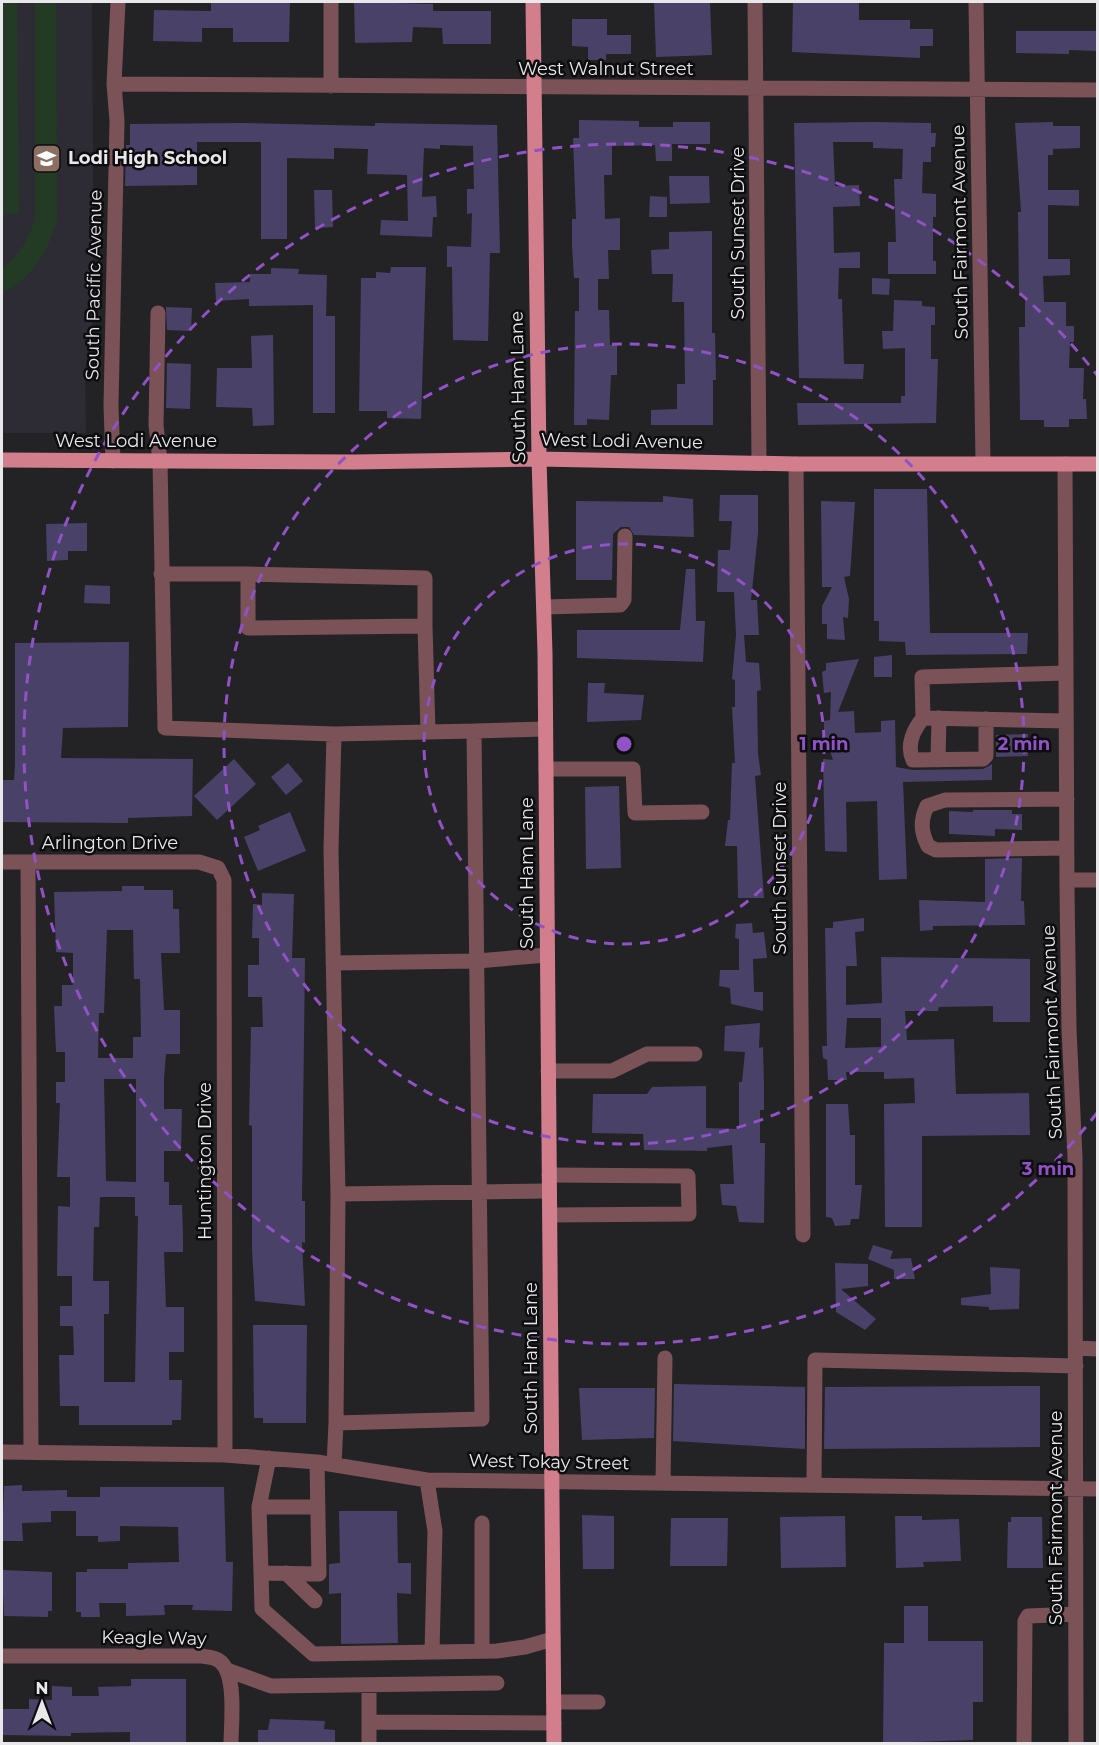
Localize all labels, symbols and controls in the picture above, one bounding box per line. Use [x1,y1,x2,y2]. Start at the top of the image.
street label: West Walnut Street [518,58,694,80]
street label: South Fairmont Avenue [947,124,973,340]
school or university icon: Lodi High School [31,142,63,174]
street label: South Sunset Drive [727,146,749,319]
place label: Lodi High School [68,147,227,169]
street label: South Pacific Avenue [81,190,107,380]
street label: South Ham Lane [506,311,530,463]
street label: West Lodi Avenue [541,429,703,453]
street label: West Lodi Avenue [55,430,217,452]
text: 1 min [800,733,848,755]
text: 2 min [998,733,1050,755]
centre of rings [614,734,634,754]
street label: South Sunset Drive [769,781,791,954]
street label: South Ham Lane [516,797,538,949]
street label: Arlington Drive [42,832,178,854]
street label: South Fairmont Avenue [1037,924,1067,1140]
street label: Huntington Drive [194,1082,216,1240]
text: 3 min [1021,1158,1074,1180]
street label: South Ham Lane [520,1282,542,1434]
street label: South Fairmont Avenue [1045,1411,1067,1625]
street label: West Tokay Street [468,1450,630,1474]
street label: Keagle Way [101,1626,207,1650]
north arrow [12,1673,72,1733]
text: N [36,1679,48,1698]

